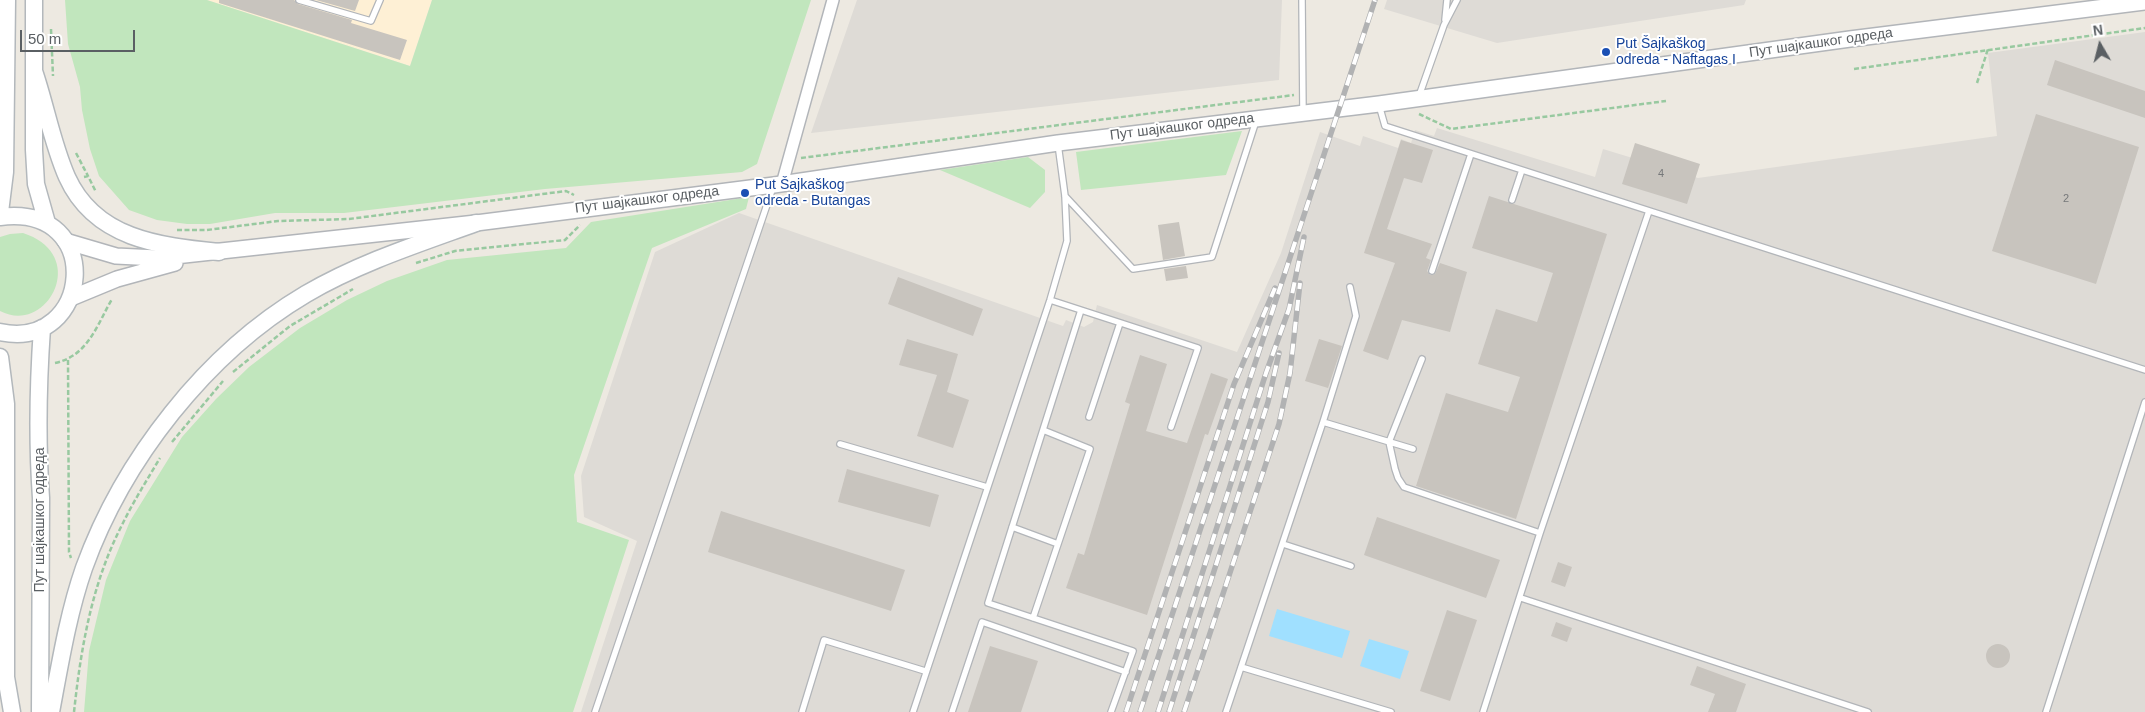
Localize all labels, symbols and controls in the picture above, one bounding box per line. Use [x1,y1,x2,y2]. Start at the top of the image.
scale bar [22,20,138,52]
north arrow [2075,20,2125,70]
text: N [2092,22,2104,39]
street label: Пут шајкашког одреда [1748,25,1894,61]
text: 50 m [28,30,61,47]
place label: Put Šajkaškog odreda - Naftagas I [1616,36,1736,68]
marker: Put Šajkaškog odreda - Naftagas I [1600,46,1612,58]
street label: Пут шајкашког одреда [1109,110,1255,144]
house number: 4 [1658,167,1664,181]
place label: Put Šajkaškog odreda - Butangas [755,177,870,210]
street label: Пут шајкашког одреда [574,183,720,217]
marker: Put Šajkaškog odreda - Butangas [739,187,751,199]
house number: 2 [2063,192,2069,206]
street label: Пут шајкашког одреда [32,448,48,592]

